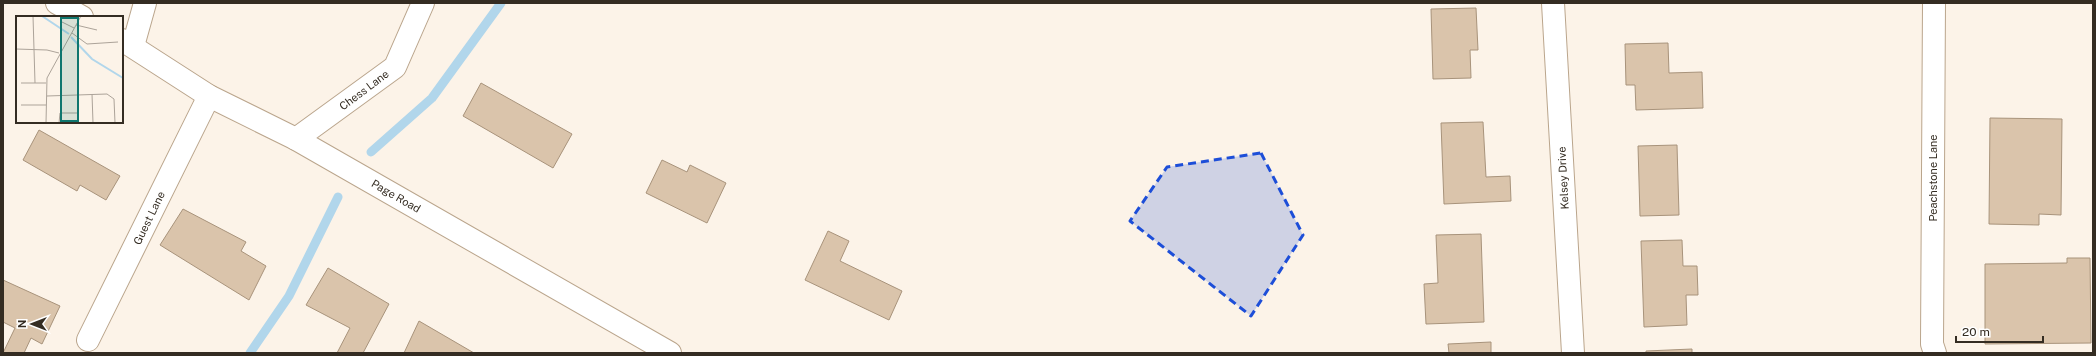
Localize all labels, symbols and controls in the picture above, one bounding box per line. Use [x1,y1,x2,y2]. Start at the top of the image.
inset map [16,16,123,123]
street label: Chess Lane [337,68,391,112]
street label: Peachstone Lane [1927,134,1939,222]
street label: Kelsey Drive [1555,146,1571,210]
street label: Page Road [369,177,423,215]
street label: Guest Lane [131,189,167,247]
north arrow [12,304,52,344]
scale bar [1956,318,2043,344]
text: N [16,320,28,328]
text: 20 m [1962,325,1990,339]

